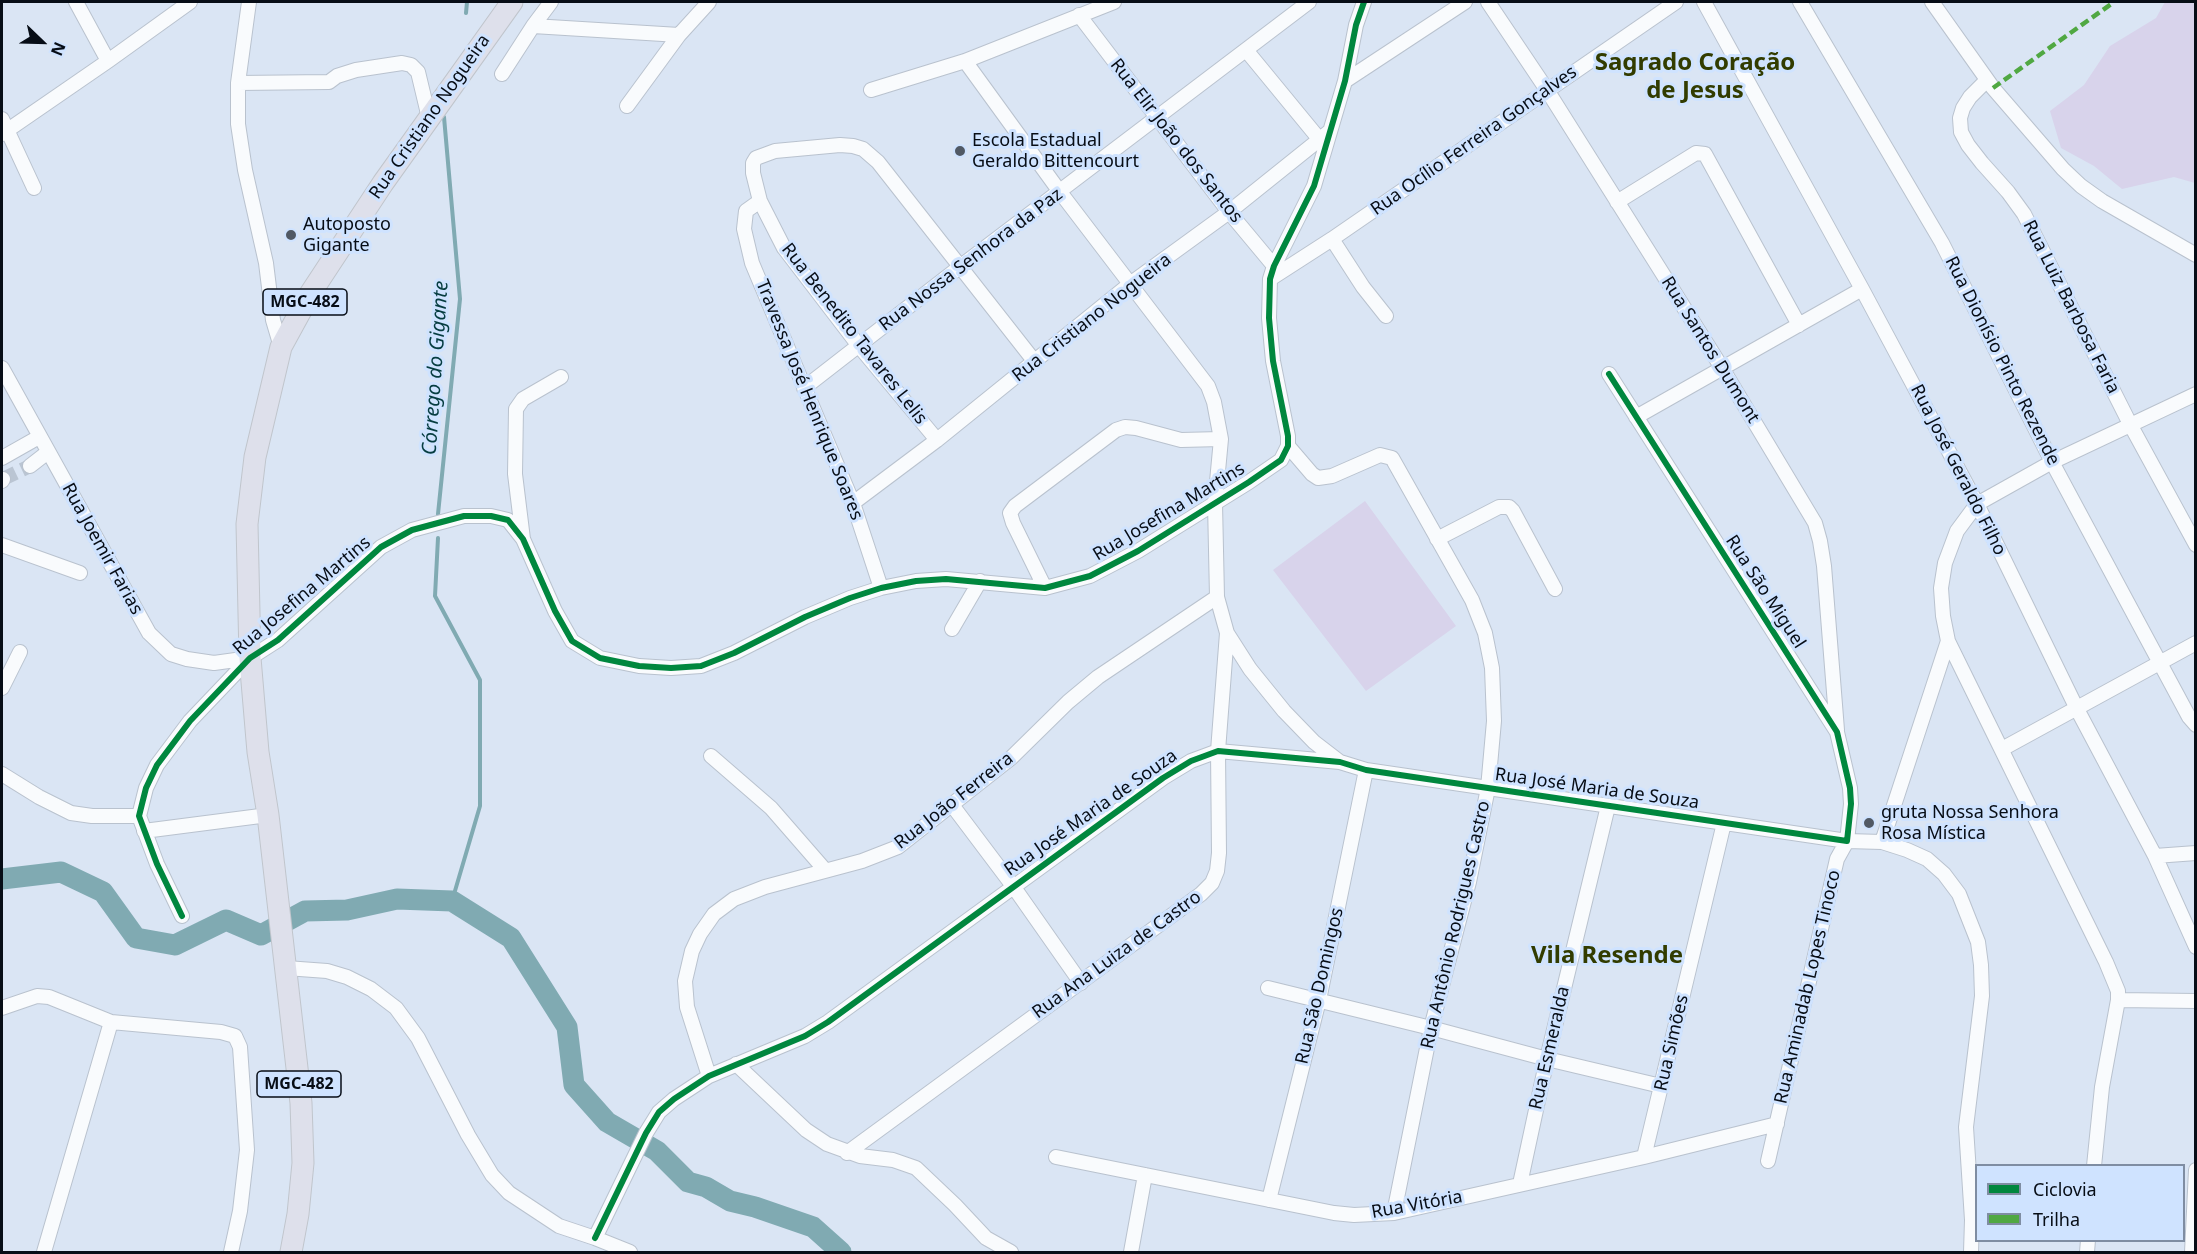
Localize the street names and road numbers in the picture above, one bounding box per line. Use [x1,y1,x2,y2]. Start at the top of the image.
street label: Rua Cristiano Nogueira [365,31,495,203]
street label: Rua Elir João dos Santos [1105,55,1247,227]
street label: Rua Ocílio Ferreira Gonçalves [1367,61,1581,221]
street label: Rua Nossa Senhora da Paz [875,184,1067,336]
street label: Rua Luiz Barbosa Faria [2018,217,2124,397]
street label: Rua Benedito Tavares Lelis [777,239,931,429]
street label: Rua Cristiano Nogueira [1008,249,1176,387]
street label: Rua Dionísio Pinto Rezende [1940,253,2064,469]
street label: Rua Santos Dumont [1656,273,1764,427]
street label: Travessa José Henrique Soares [751,277,867,523]
road number: MGC-482 [263,289,347,315]
street label: Rua José Geraldo Filho [1906,381,2010,559]
street label: Rua Josefina Martins [1089,458,1249,566]
street label: Rua Joemir Farias [57,480,147,618]
street label: Rua São Miguel [1720,531,1810,653]
street label: Rua Josefina Martins [229,532,375,660]
street label: Rua José Maria de Souza [1000,745,1182,881]
street label: Rua João Ferreira [890,748,1018,854]
street label: Rua José Maria de Souza [1494,764,1700,814]
street label: Rua Antônio Rodrigues Castro [1417,799,1495,1051]
street label: Rua Aminadab Lopes Tinoco [1771,868,1845,1106]
street label: Rua Ana Luiza de Castro [1028,886,1206,1024]
street label: Rua São Domingos [1291,906,1349,1066]
street label: Rua Esmeralda [1525,984,1575,1112]
street label: Rua Simões [1650,993,1694,1093]
road number: MGC-482 [257,1071,341,1097]
street label: Rua Vitória [1370,1186,1464,1224]

